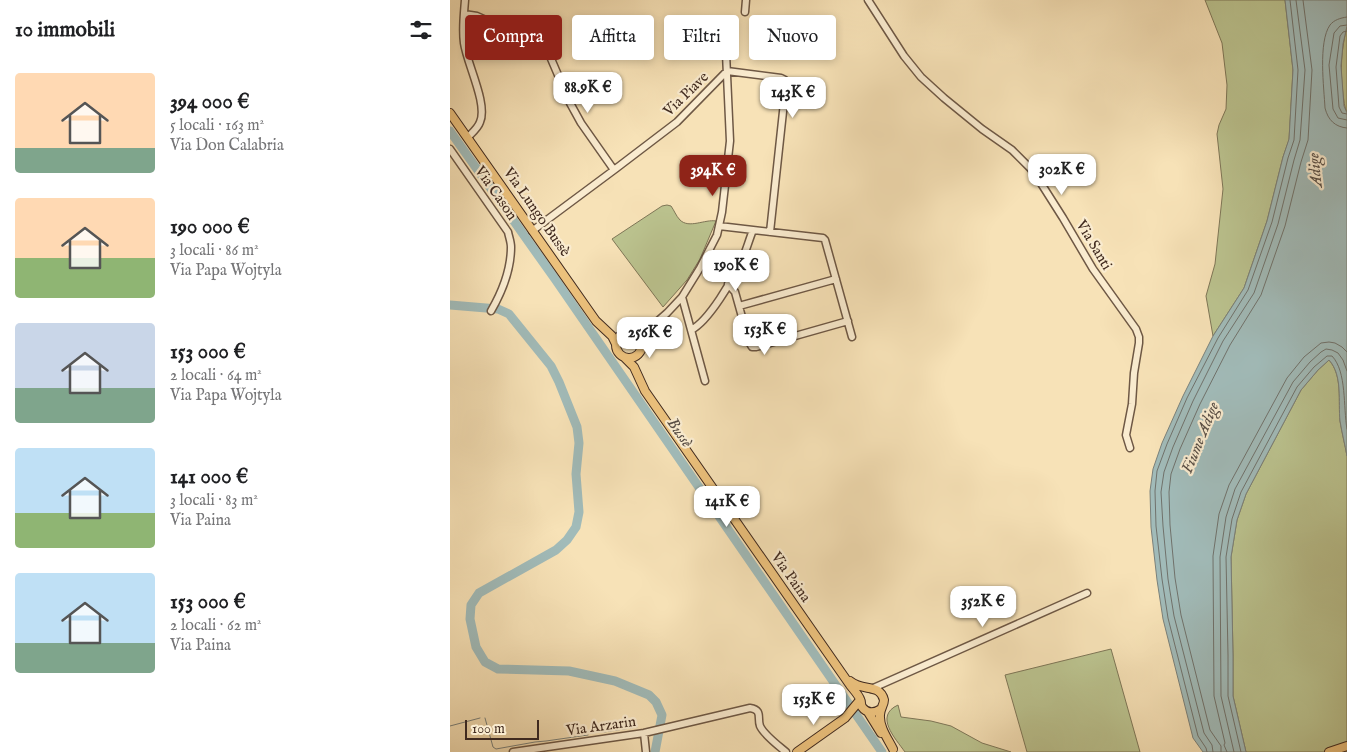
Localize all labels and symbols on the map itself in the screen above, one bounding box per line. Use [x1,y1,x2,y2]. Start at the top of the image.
street label: Via Piave [659,68,713,121]
pin: 88.9K € [542,72,634,114]
pin: 143K € [752,76,834,119]
water label: Adige [1304,151,1328,190]
pin: 394K € [672,154,754,197]
pin: 302K € [1021,154,1103,196]
street label: Via Cason [470,161,522,224]
street label: Via Lungo Bussè [499,163,575,260]
street label: Via Santi [1071,216,1116,273]
pin: 190K € [695,250,777,292]
pin: 153K € [724,314,806,356]
pin: 256K € [609,316,691,359]
water label: Fiume Adige [1178,399,1225,477]
water label: Bussè [662,414,697,452]
pin: 141K € [686,486,768,528]
street label: Via Paina [766,547,815,606]
pin: 352K € [942,586,1024,628]
pin: 153K € [773,684,855,726]
street label: Via Arzarin [564,712,637,740]
scale bar [465,717,539,740]

